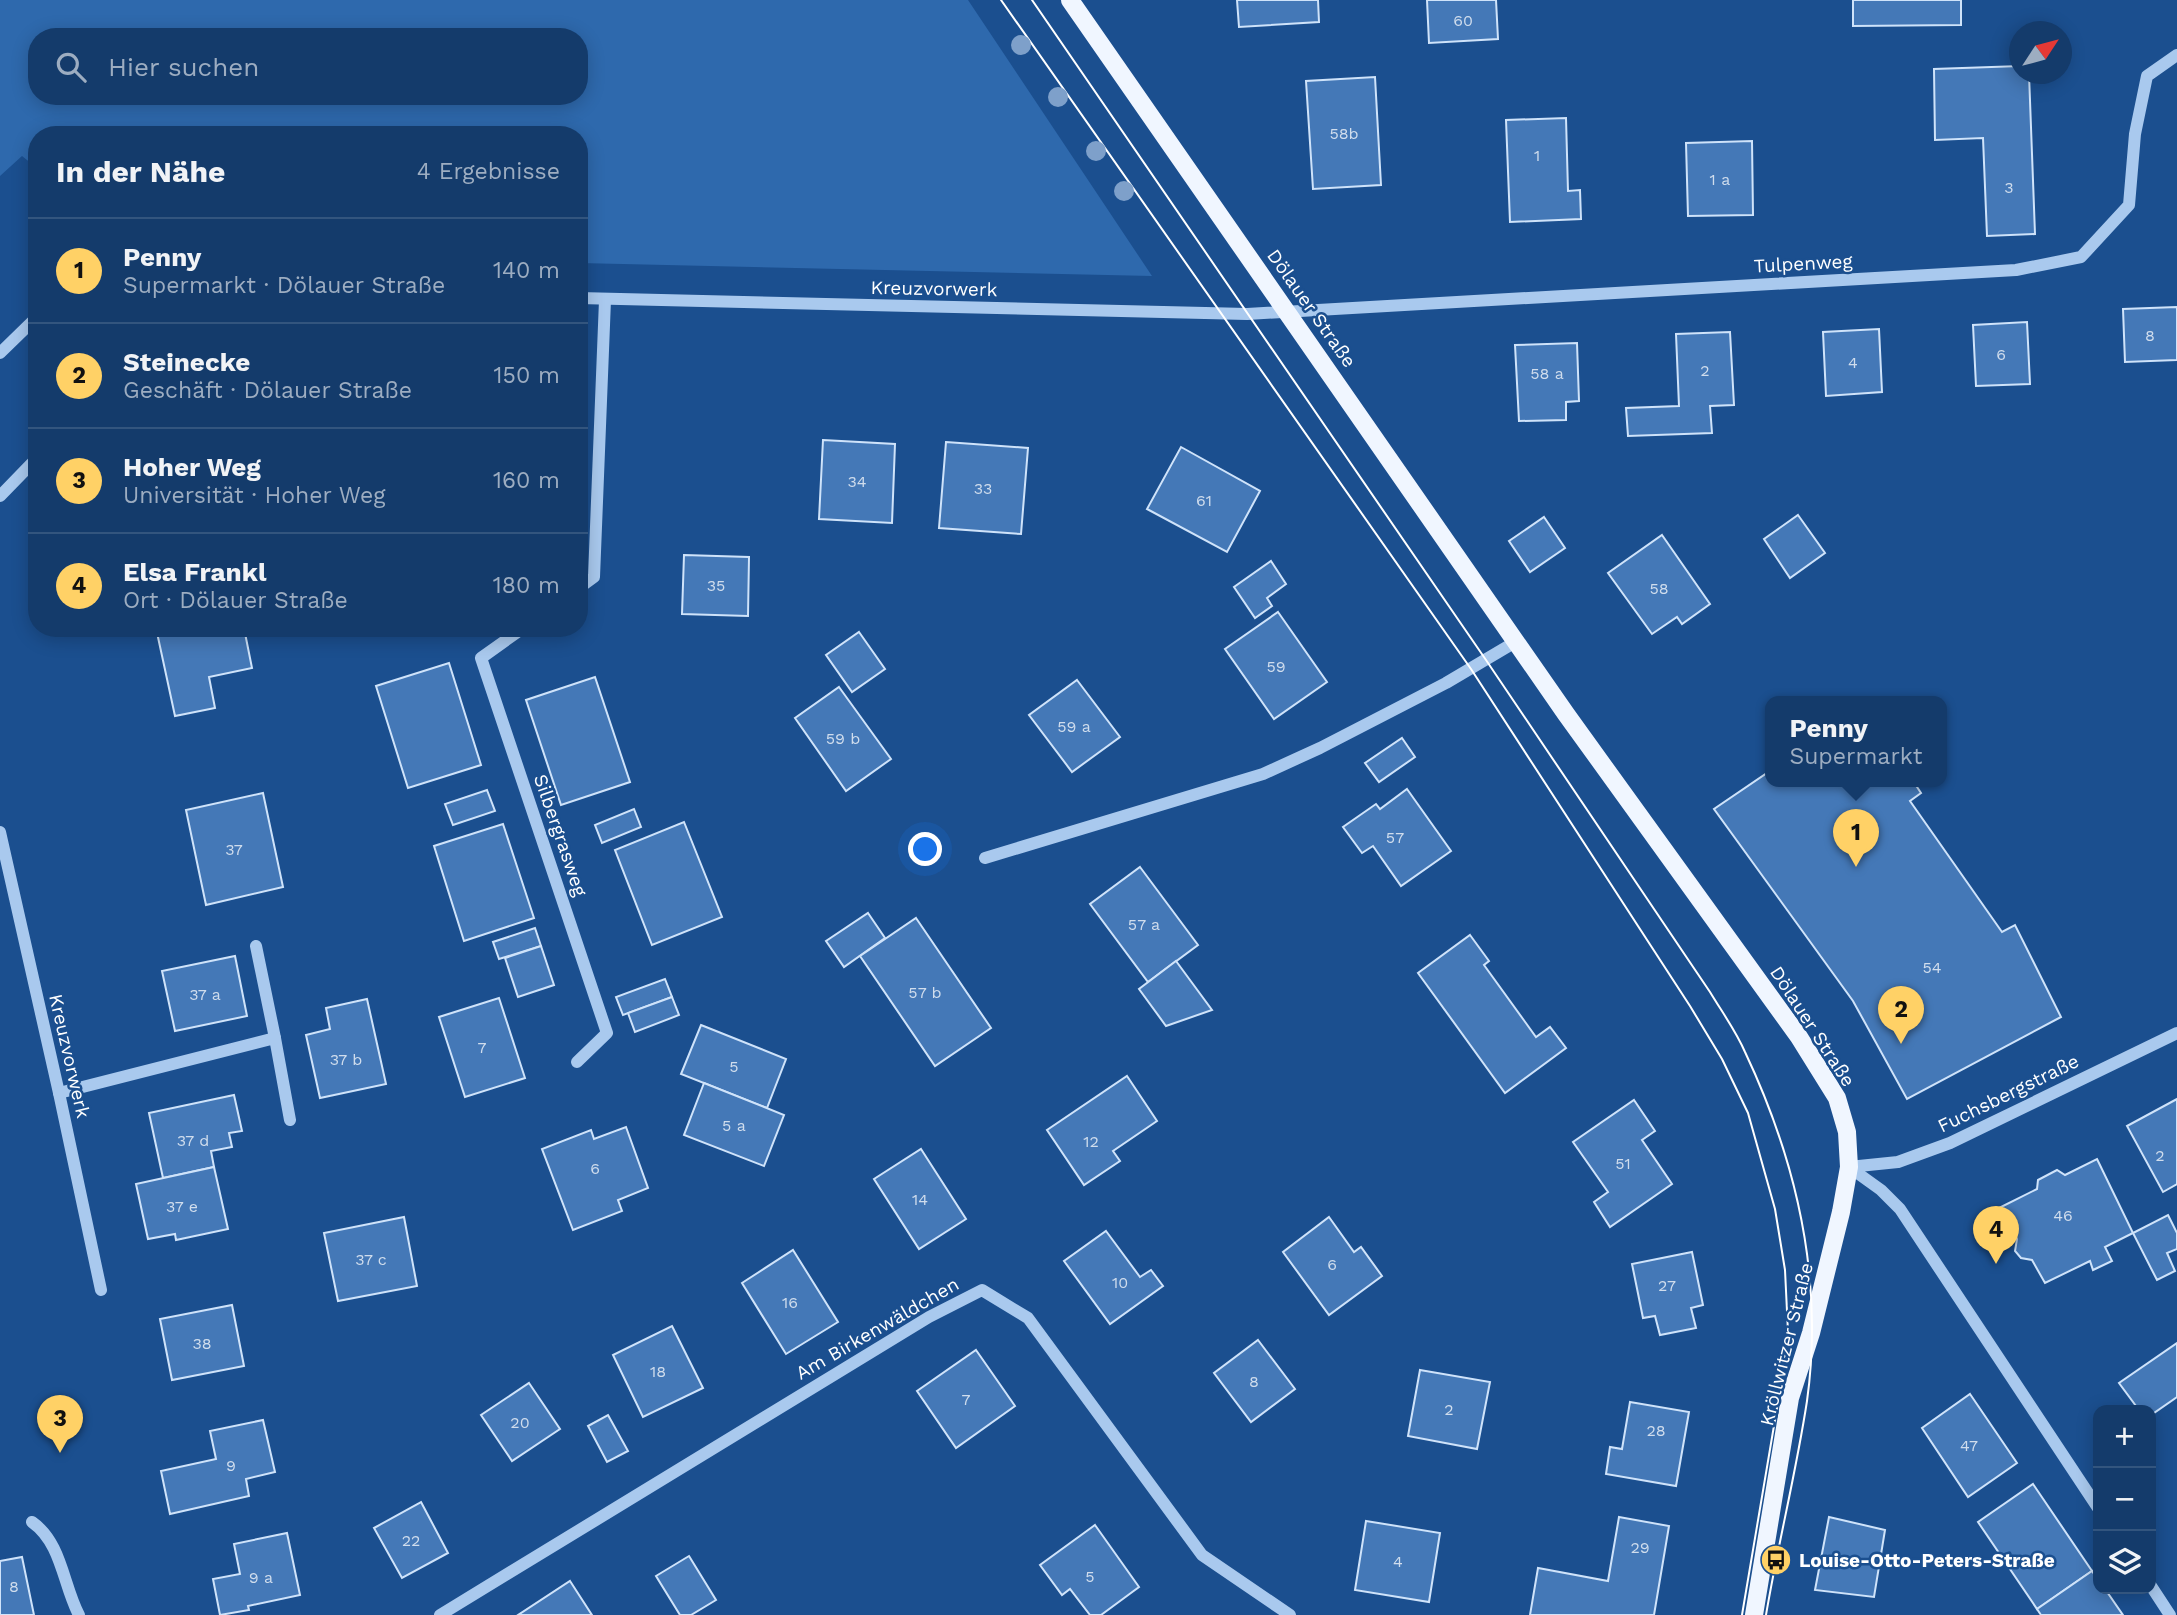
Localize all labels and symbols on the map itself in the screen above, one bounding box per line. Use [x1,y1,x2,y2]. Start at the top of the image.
house number: 60 [1453,11,1473,30]
north arrow [2009,21,2072,84]
house number: 58b [1329,124,1359,143]
house number: 1 [1534,146,1540,165]
house number: 1 a [1710,170,1730,189]
house number: 3 [2004,178,2014,197]
street label: Dölauer Straße [1262,245,1361,372]
street label: Tulpenweg [1753,249,1854,278]
street label: Kreuzvorwerk [870,276,998,301]
house number: 8 [2145,326,2155,345]
house number: 6 [1996,345,2006,364]
house number: 4 [1848,353,1858,372]
house number: 2 [1700,361,1710,380]
house number: 58 a [1530,364,1564,383]
house number: 34 [847,472,867,491]
house number: 33 [974,479,992,498]
house number: 61 [1196,491,1212,510]
house number: 35 [707,576,725,595]
house number: 58 [1649,579,1669,598]
house number: 59 [1266,657,1286,676]
house number: 59 a [1057,717,1091,736]
house number: 59 b [826,729,860,748]
street label: Silbergrasweg [529,771,592,900]
pin: 1 [1833,809,1879,867]
house number: 57 [1386,828,1404,847]
your location [908,832,942,866]
house number: 37 [225,840,243,859]
house number: 57 a [1128,915,1160,934]
house number: 54 [1922,958,1942,977]
street label: Dölauer Straße [1765,962,1860,1091]
house number: 57 b [908,983,942,1002]
house number: 37 a [189,985,221,1004]
pin: 2 [1878,986,1924,1044]
street label: Kreuzvorwerk [44,992,95,1121]
house number: 7 [478,1038,487,1057]
street label: Fuchsbergstraße [1934,1049,2083,1138]
house number: 37 b [330,1050,362,1069]
house number: 5 [729,1057,739,1076]
house number: 5 a [722,1116,746,1135]
house number: 37 d [177,1131,209,1150]
house number: 12 [1083,1132,1099,1151]
house number: 2 [2155,1146,2165,1165]
house number: 51 [1615,1154,1631,1173]
house number: 6 [590,1159,600,1178]
house number: 14 [912,1190,928,1209]
house number: 37 e [166,1197,198,1216]
pin: 4 [1973,1206,2019,1264]
house number: 46 [2053,1206,2073,1225]
house number: 37 c [355,1250,387,1269]
house number: 6 [1327,1255,1337,1274]
street label: Kröllwitzer Straße [1755,1260,1818,1428]
street label: Am Birkenwäldchen [792,1272,963,1385]
house number: 10 [1112,1273,1128,1292]
house number: 27 [1658,1276,1676,1295]
house number: 16 [782,1293,798,1312]
house number: 38 [192,1334,212,1353]
house number: 18 [650,1362,666,1381]
house number: 8 [1249,1372,1259,1391]
house number: 7 [962,1390,971,1409]
pin: 3 [37,1395,83,1453]
house number: 2 [1444,1400,1454,1419]
house number: 20 [510,1413,530,1432]
house number: 28 [1646,1421,1666,1440]
house number: 47 [1960,1436,1978,1455]
house number: 9 [226,1456,236,1475]
house number: 22 [402,1531,420,1550]
house number: 29 [1630,1538,1650,1557]
bus stop icon: Louise-Otto-Peters-Straße [1759,1543,1793,1577]
place label: Louise-Otto-Peters-Straße [1799,1549,2055,1572]
house number: 4 [1393,1552,1403,1571]
house number: 5 [1085,1567,1095,1586]
house number: 9 a [249,1568,273,1587]
house number: 8 [9,1577,19,1596]

